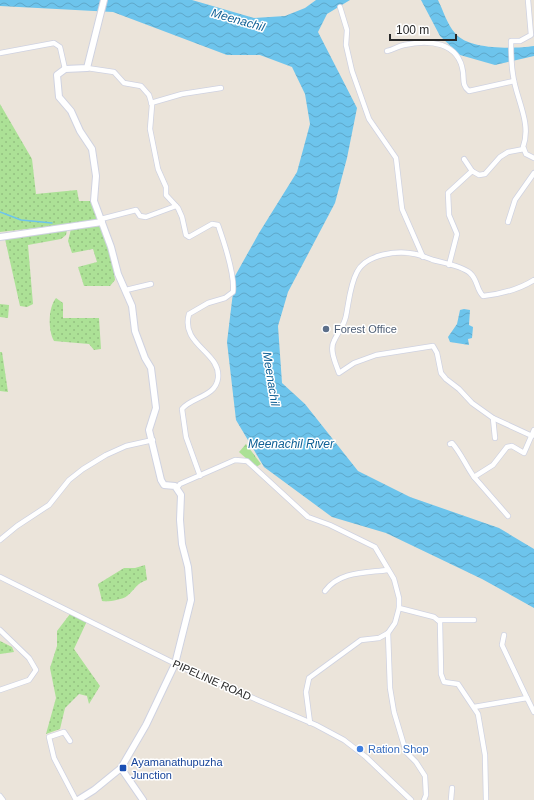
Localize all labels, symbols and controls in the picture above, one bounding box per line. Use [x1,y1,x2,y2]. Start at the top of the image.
water label: Meenachil [210,6,267,34]
scale bar [390,16,456,42]
text: 100 m [396,23,429,37]
place label: Forest Office [334,323,397,335]
marker: Forest Office [321,324,331,334]
water label: Meenachil [260,351,282,407]
water label: Meenachil River [248,437,335,451]
street label: PIPELINE ROAD [171,657,253,703]
place label: Ration Shop [368,743,429,755]
marker: Ration Shop [355,744,365,754]
place label: Ayamanathupuzha Junction [131,756,223,781]
marker: Ayamanathupuzha Junction [118,763,128,773]

